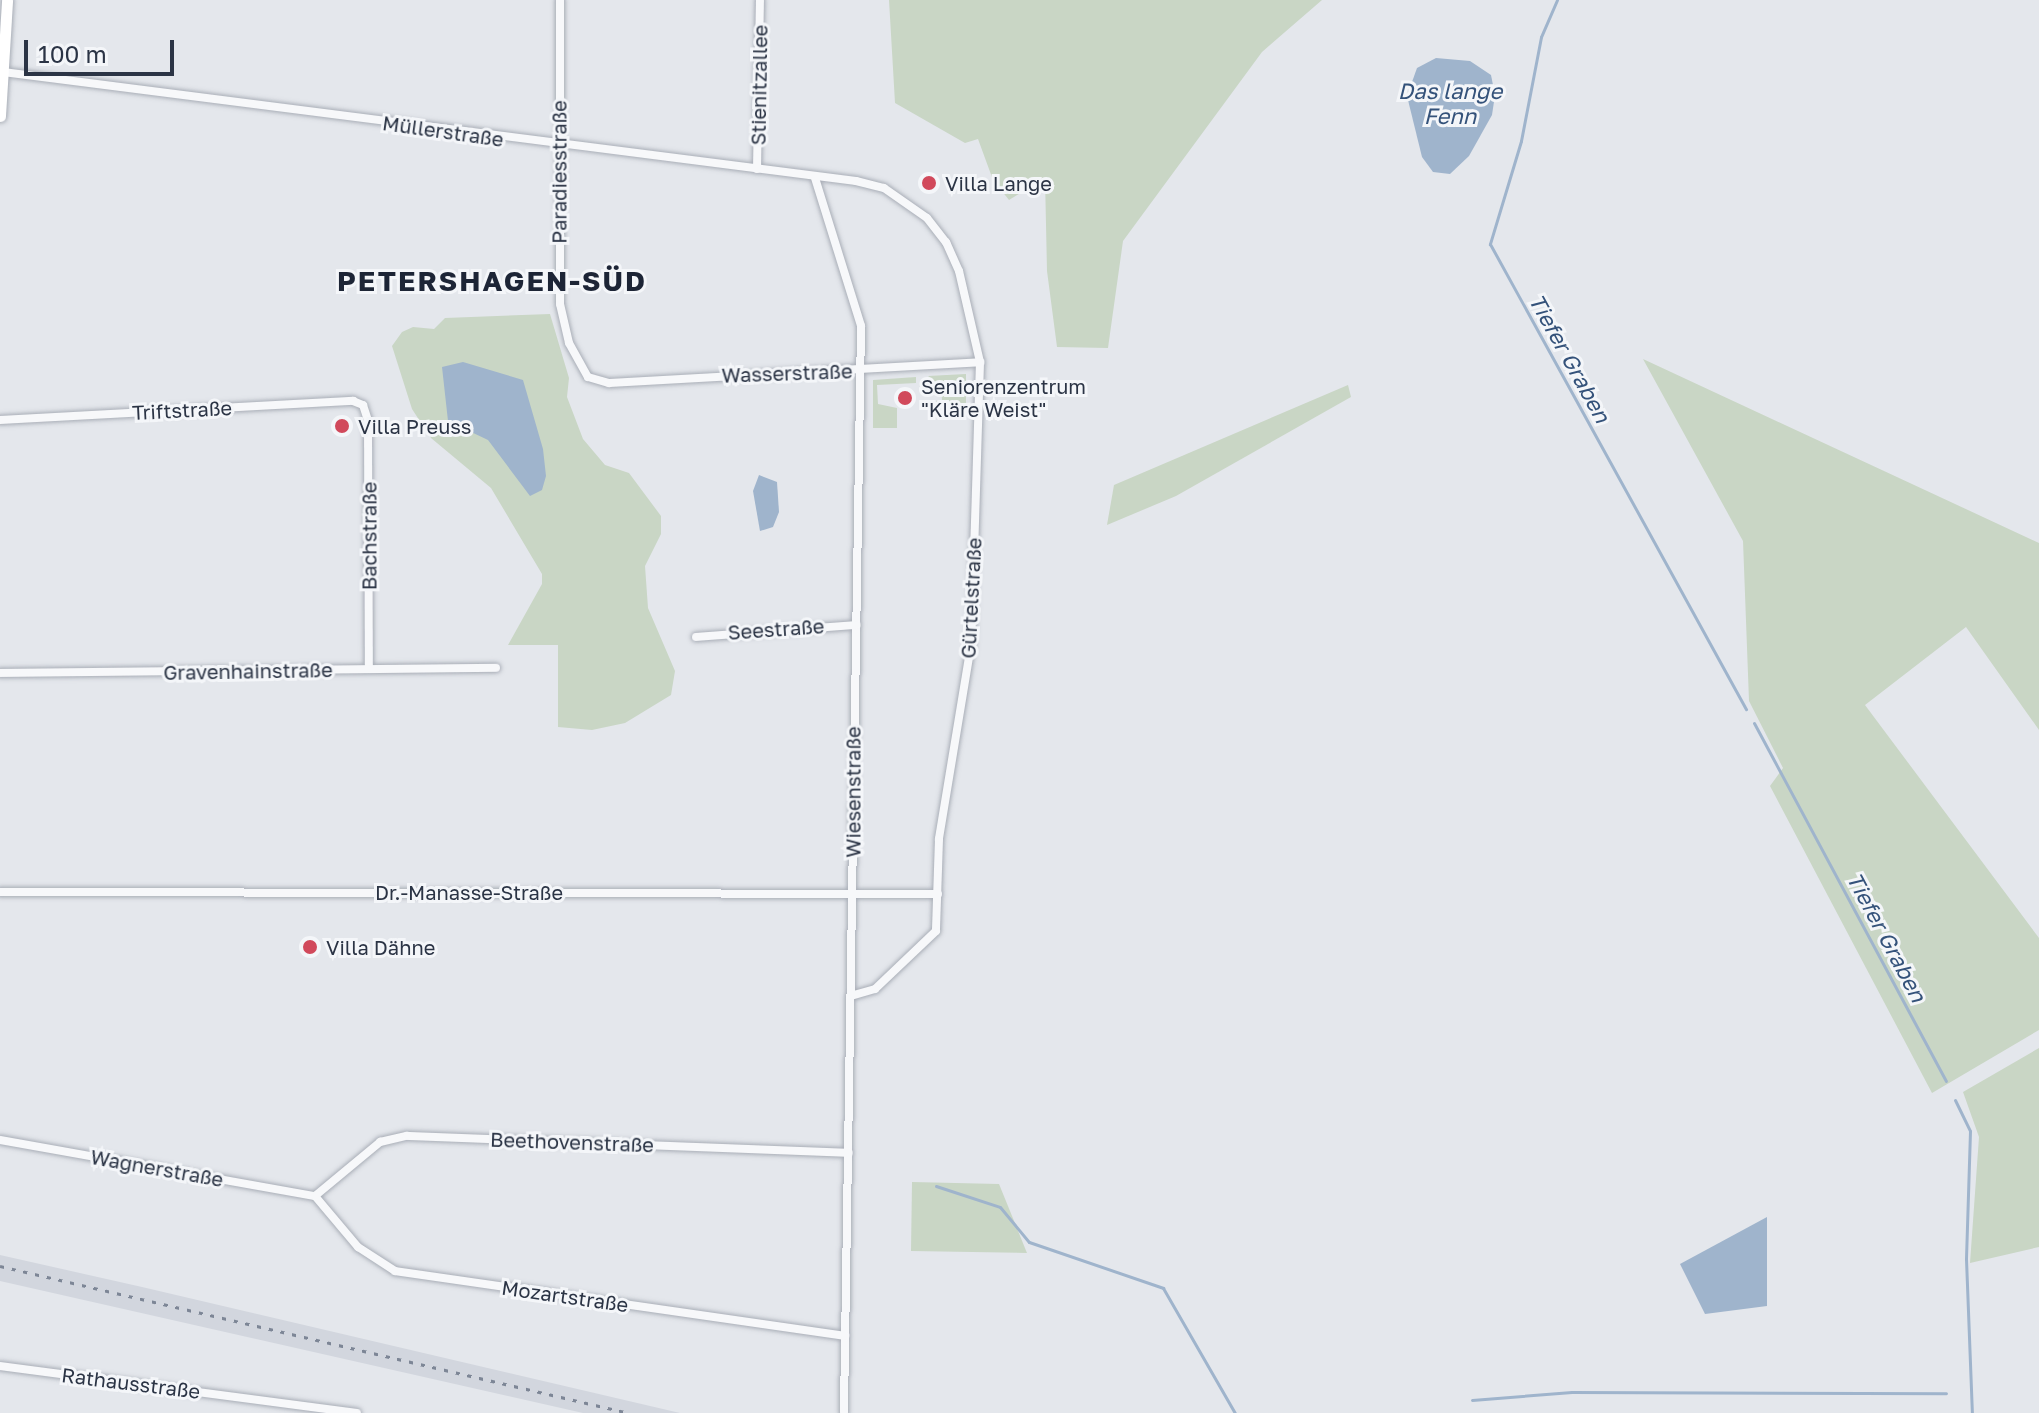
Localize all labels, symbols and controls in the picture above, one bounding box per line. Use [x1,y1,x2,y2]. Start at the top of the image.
scale bar [28,24,178,74]
street label: Stienitzallee [746,24,772,146]
text: 100 m [38,39,107,68]
water label: Das lange Fenn [1398,77,1502,128]
street label: Paradiesstraße [547,100,571,244]
street label: Müllerstraße [381,111,505,151]
place label: Villa Lange [945,171,1052,195]
marker: Villa Lange [920,174,938,192]
district label: PETERSHAGEN-SÜD [337,264,647,298]
water label: Tiefer Graben [1524,289,1616,427]
street label: Wasserstraße [721,359,853,387]
place label: Seniorenzentrum "Kläre Weist" [921,374,1086,421]
marker: Seniorenzentrum "Kläre Weist" [896,389,914,407]
street label: Triftstraße [131,395,233,425]
place label: Villa Preuss [358,414,471,438]
marker: Villa Preuss [333,417,351,435]
street label: Bachstraße [357,482,381,590]
street label: Gürtelstraße [956,537,986,659]
street label: Seestraße [727,614,825,644]
street label: Gravenhainstraße [163,658,333,684]
street label: Wiesenstraße [841,726,865,858]
water label: Tiefer Graben [1842,868,1932,1006]
street label: Dr.-Manasse-Straße [375,880,563,904]
place label: Villa Dähne [326,935,435,959]
marker: Villa Dähne [301,938,319,956]
street label: Beethovenstraße [490,1127,654,1157]
street label: Wagnerstraße [89,1145,225,1191]
street label: Mozartstraße [500,1275,630,1317]
street label: Rathausstraße [60,1363,202,1403]

